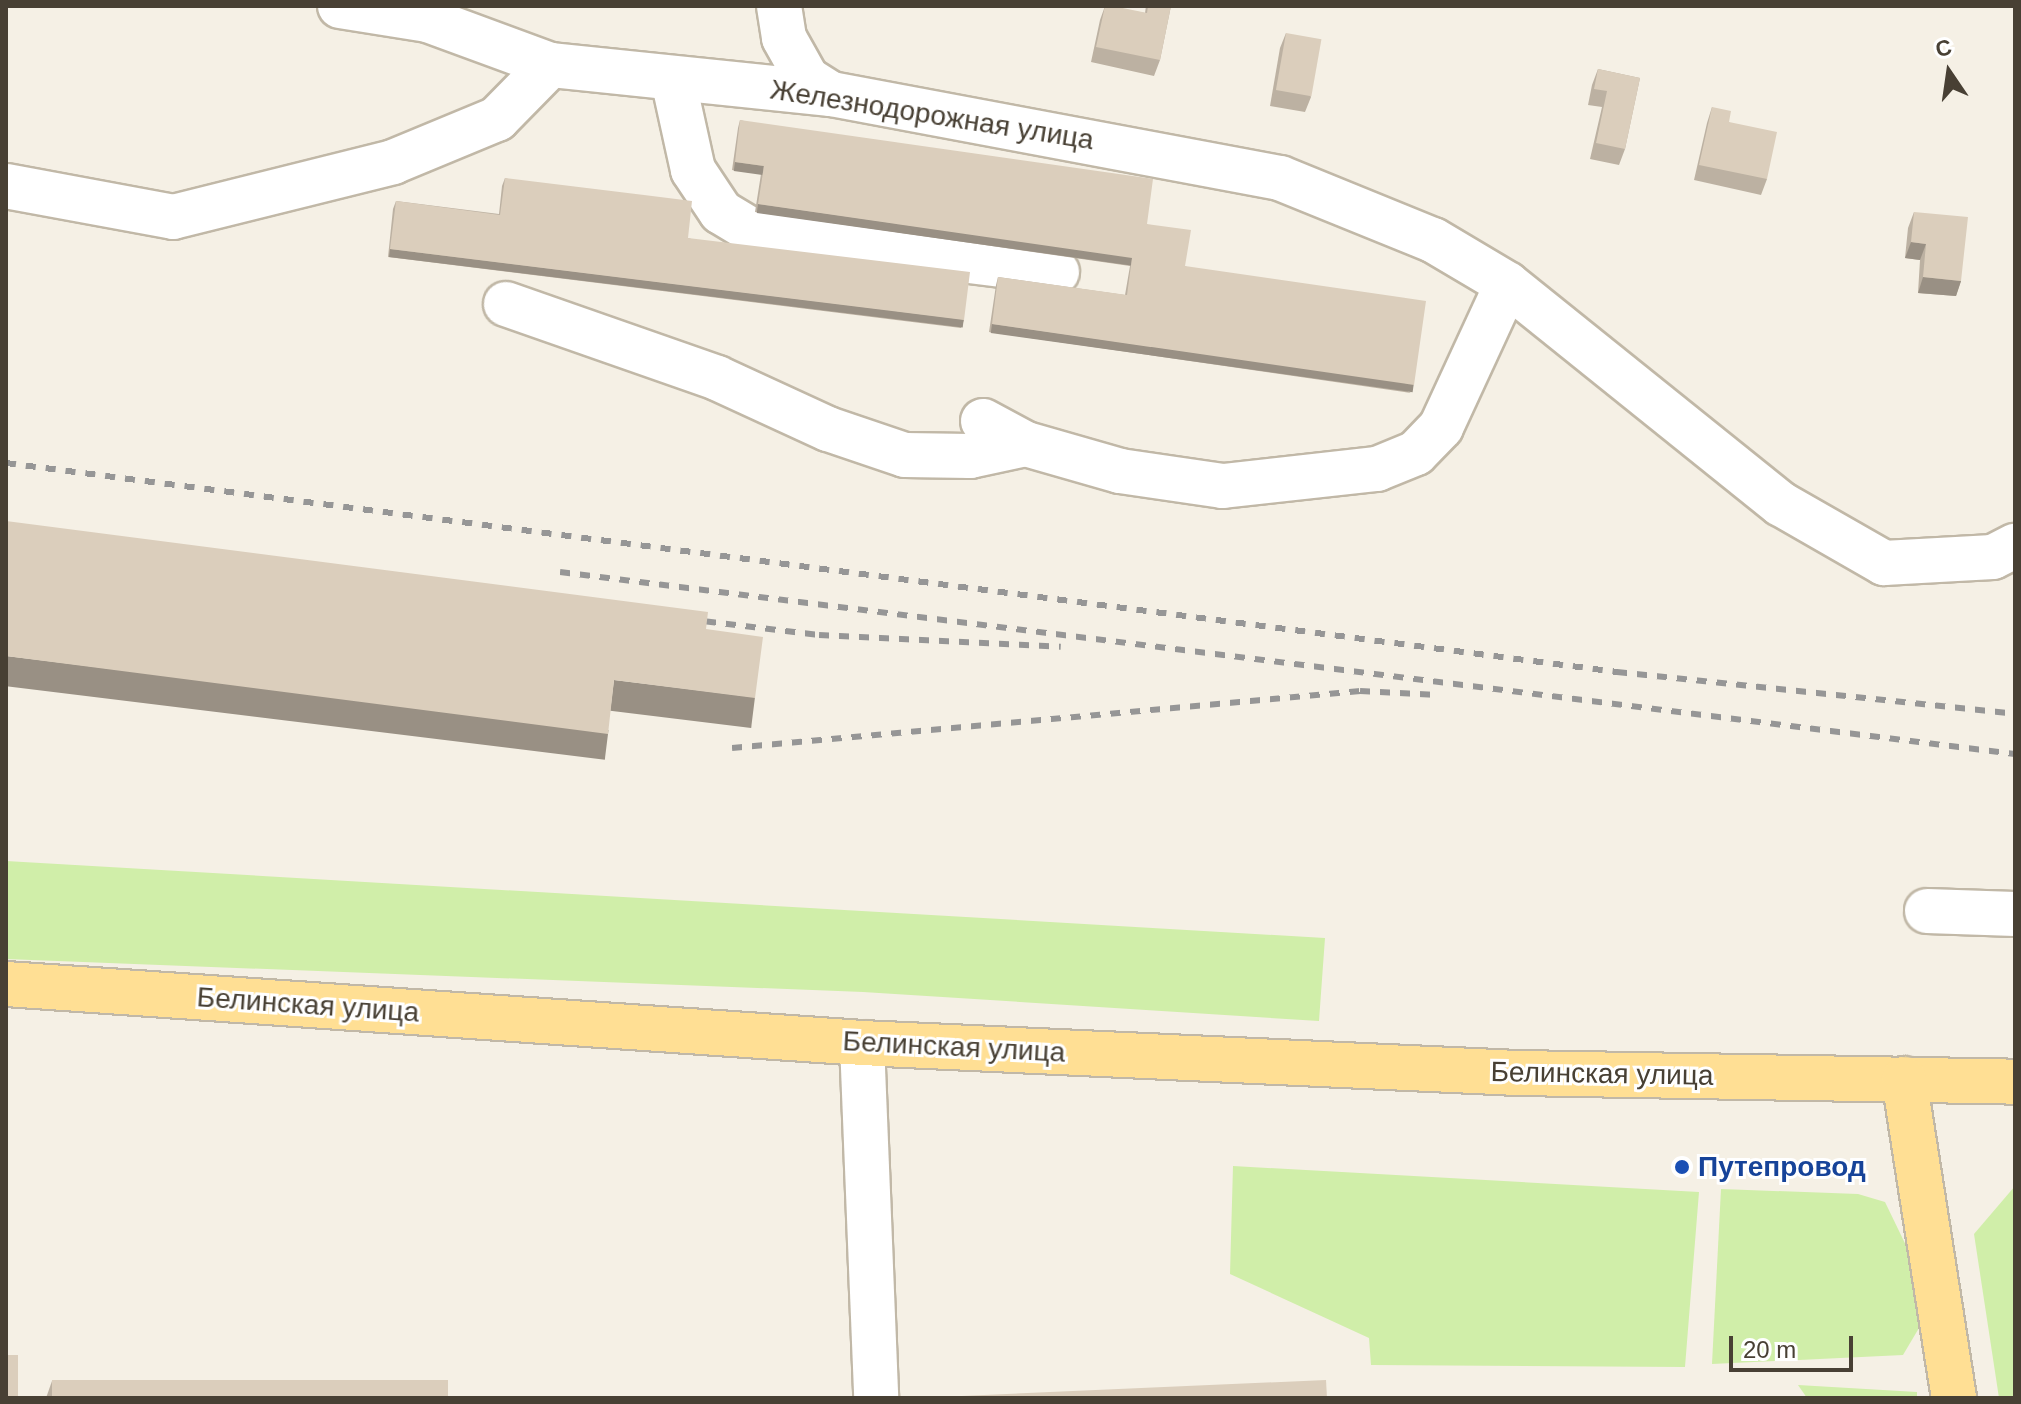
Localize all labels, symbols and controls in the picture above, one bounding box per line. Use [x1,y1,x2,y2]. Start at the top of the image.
north arrow [1909,32,1989,112]
text: С [1933,34,1954,62]
street label: Железнодорожная улица [768,73,1096,157]
street label: Белинская улица [196,980,420,1030]
street label: Белинская улица [842,1024,1066,1070]
street label: Белинская улица [1490,1055,1714,1093]
place label: Путепровод [1698,1150,1866,1184]
marker: Путепровод [1673,1158,1691,1176]
scale bar [1733,1320,1857,1370]
text: 20 m [1743,1336,1796,1363]

